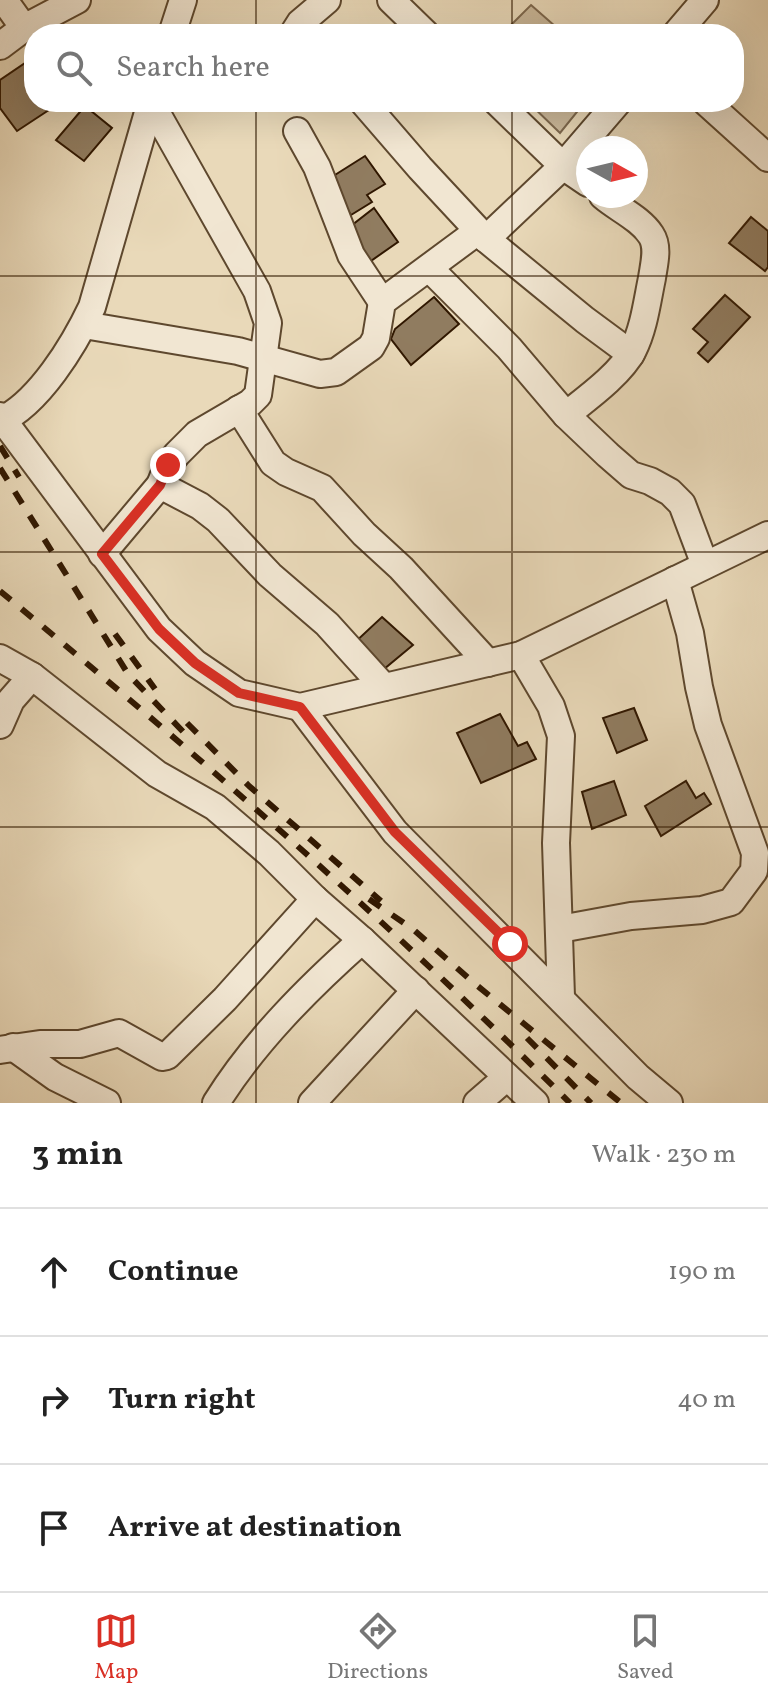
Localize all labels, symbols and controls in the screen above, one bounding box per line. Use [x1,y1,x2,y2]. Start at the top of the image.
search box [24,24,744,112]
icon: search [52,46,96,90]
text: Search here [116,47,270,89]
north arrow [576,136,648,208]
route end [150,447,186,483]
route start [492,926,528,962]
text: 3 min [32,1132,123,1179]
text: Walk · 230 m [592,1137,736,1173]
icon: ahead [32,1250,76,1294]
text: Continue [108,1251,239,1293]
text: 190 m [668,1254,736,1290]
icon: right [32,1378,76,1422]
text: Turn right [108,1379,256,1421]
text: 40 m [677,1382,736,1418]
icon: arrive [32,1506,76,1550]
text: Arrive at destination [108,1507,402,1549]
tab: Map [94,1609,138,1688]
tab: Directions [327,1609,428,1688]
tab: Saved [617,1609,674,1688]

